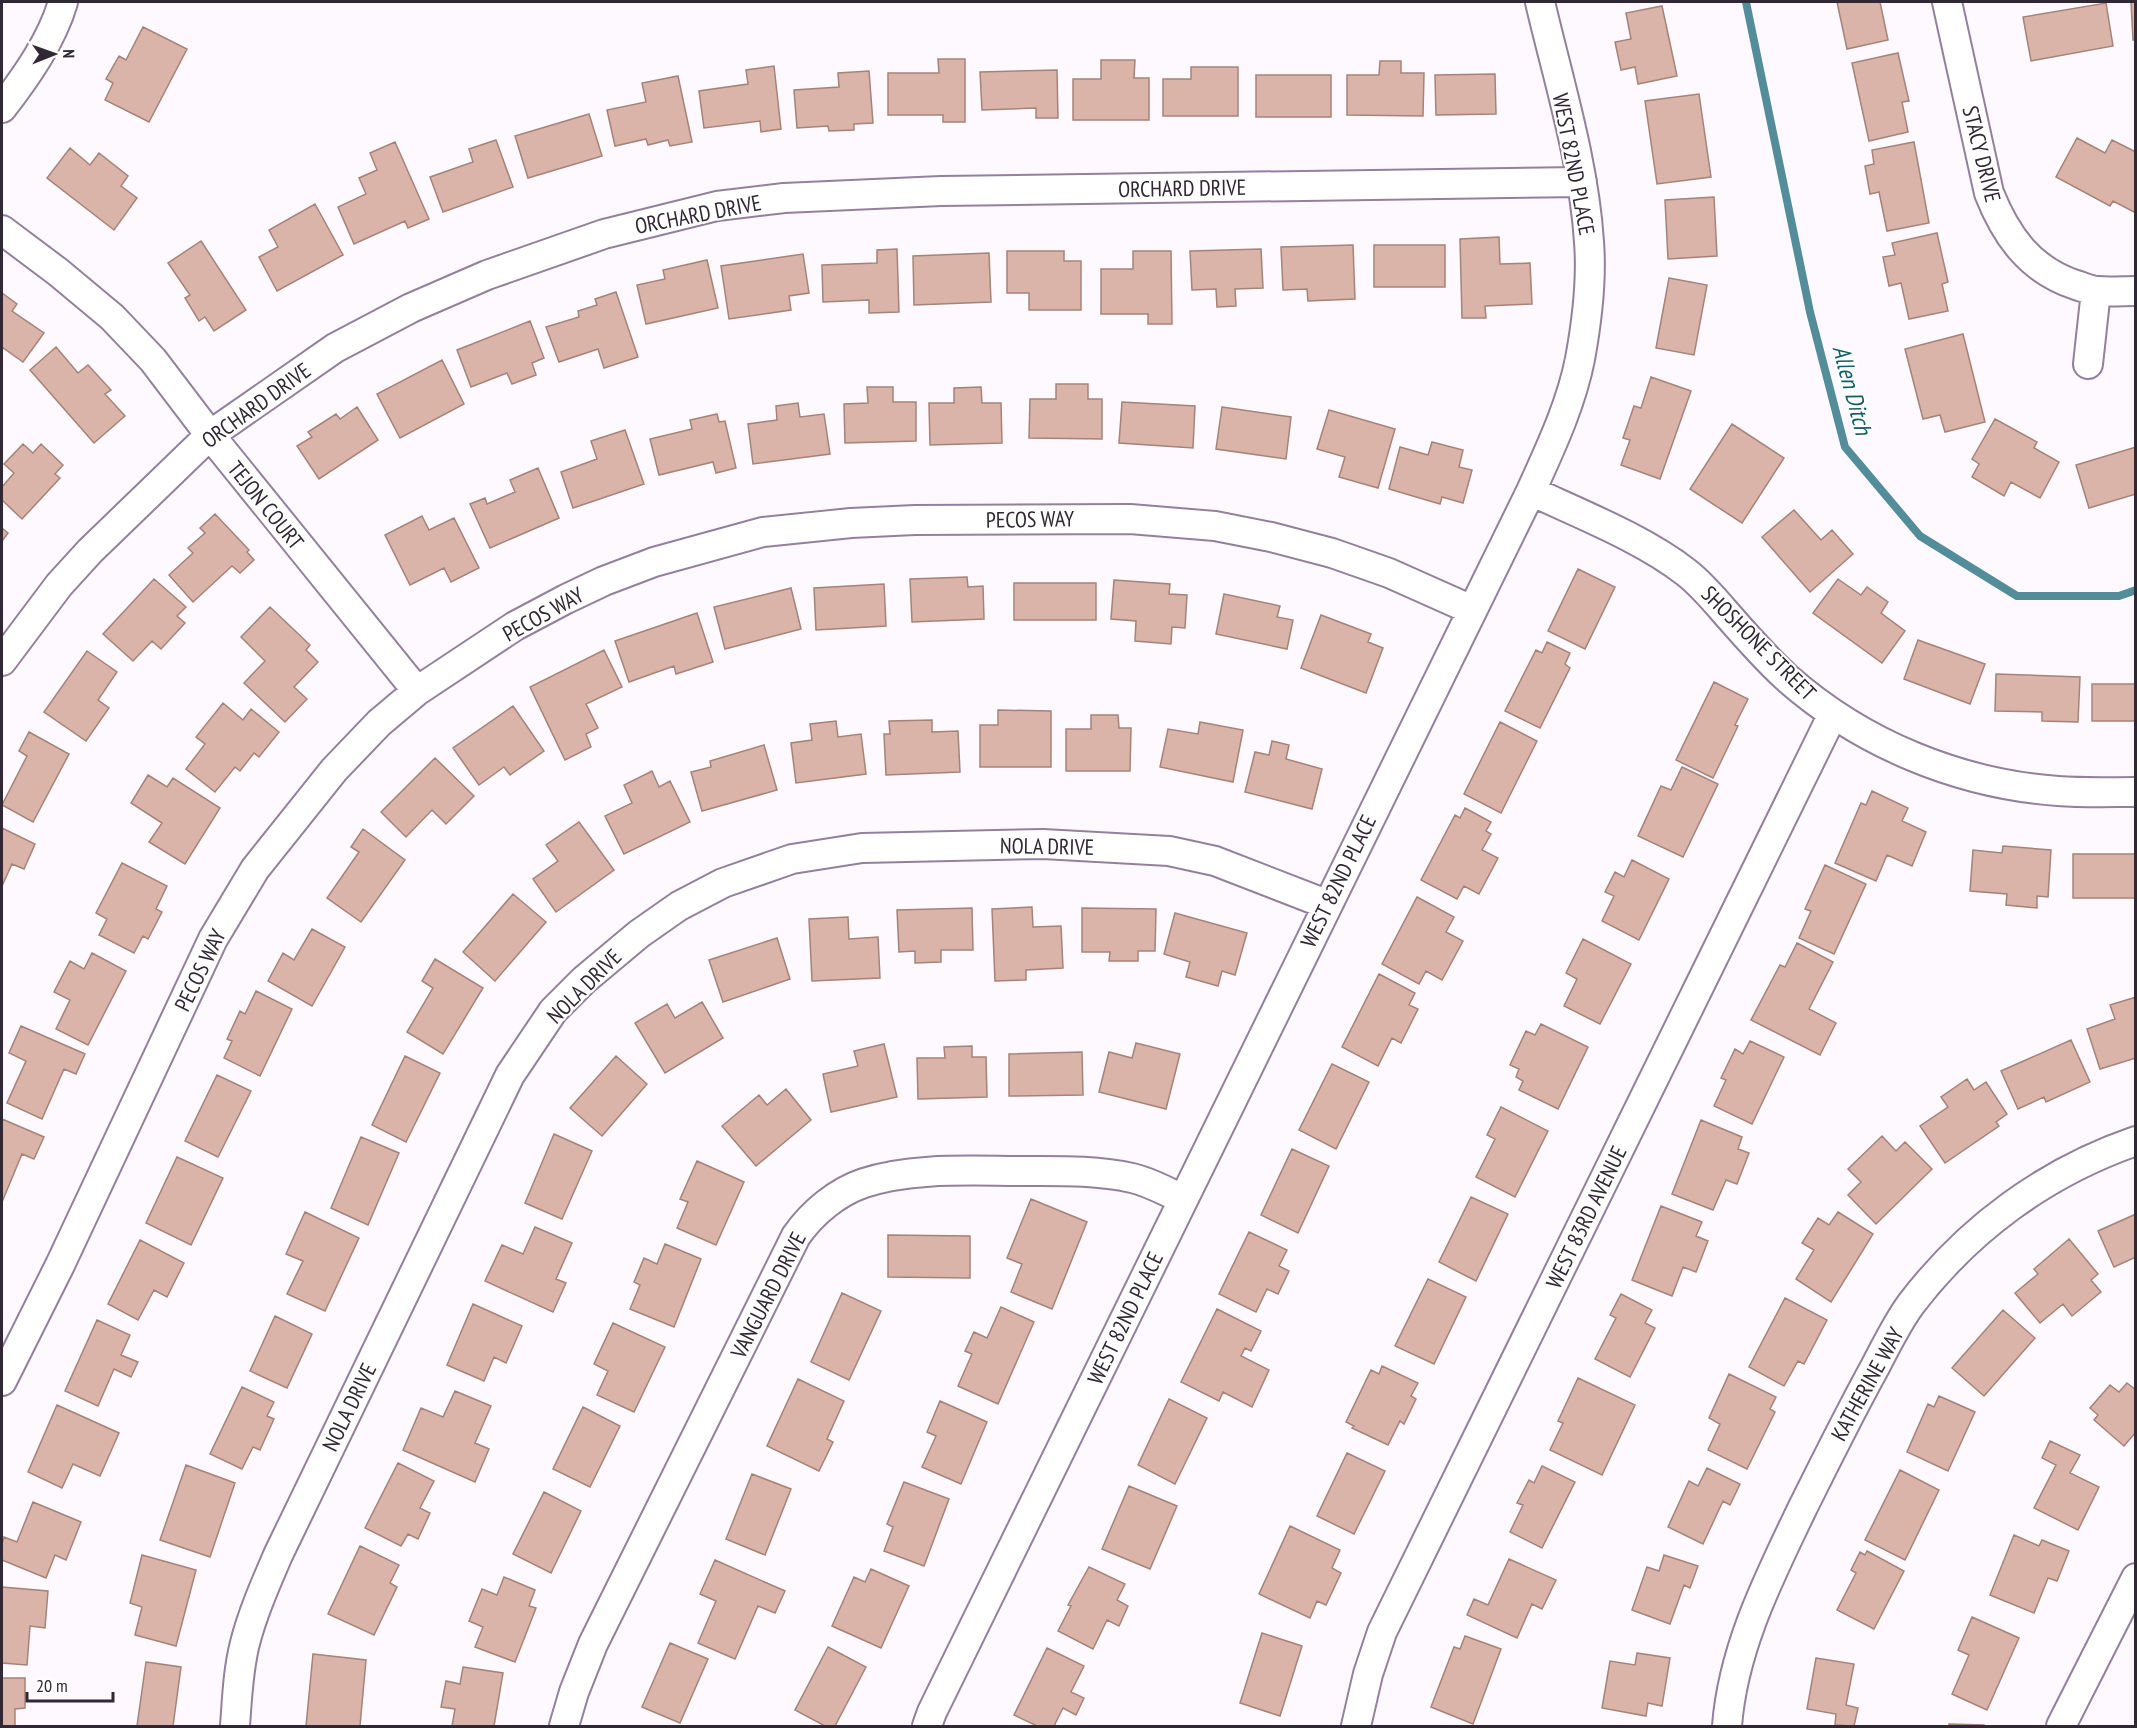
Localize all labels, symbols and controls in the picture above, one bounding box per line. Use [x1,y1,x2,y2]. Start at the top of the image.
north arrow [24,24,84,84]
text: N [59,49,79,58]
street label: WEST 82ND PLACE [1547,91,1601,237]
street label: STACY DRIVE [1957,103,2007,205]
street label: ORCHARD DRIVE [1118,173,1246,203]
street label: ORCHARD DRIVE [633,188,763,240]
water label: Allen Ditch [1826,342,1880,439]
street label: ORCHARD DRIVE [196,356,316,454]
street label: TEJON COURT [222,455,310,555]
street label: PECOS WAY [986,504,1074,534]
street label: PECOS WAY [498,580,588,648]
street label: SHOSHONE STREET [1696,580,1822,706]
street label: WEST 82ND PLACE [1294,810,1382,952]
street label: NOLA DRIVE [1000,831,1094,861]
street label: PECOS WAY [168,924,232,1016]
street label: NOLA DRIVE [541,943,627,1029]
street label: WEST 83RD AVENUE [1539,1141,1633,1293]
street label: VANGUARD DRIVE [724,1227,812,1364]
street label: WEST 82ND PLACE [1081,1247,1169,1389]
street label: KATHERINE WAY [1824,1322,1910,1446]
street label: NOLA DRIVE [316,1358,382,1456]
scale bar [27,1665,112,1703]
text: 20 m [36,1674,68,1697]

